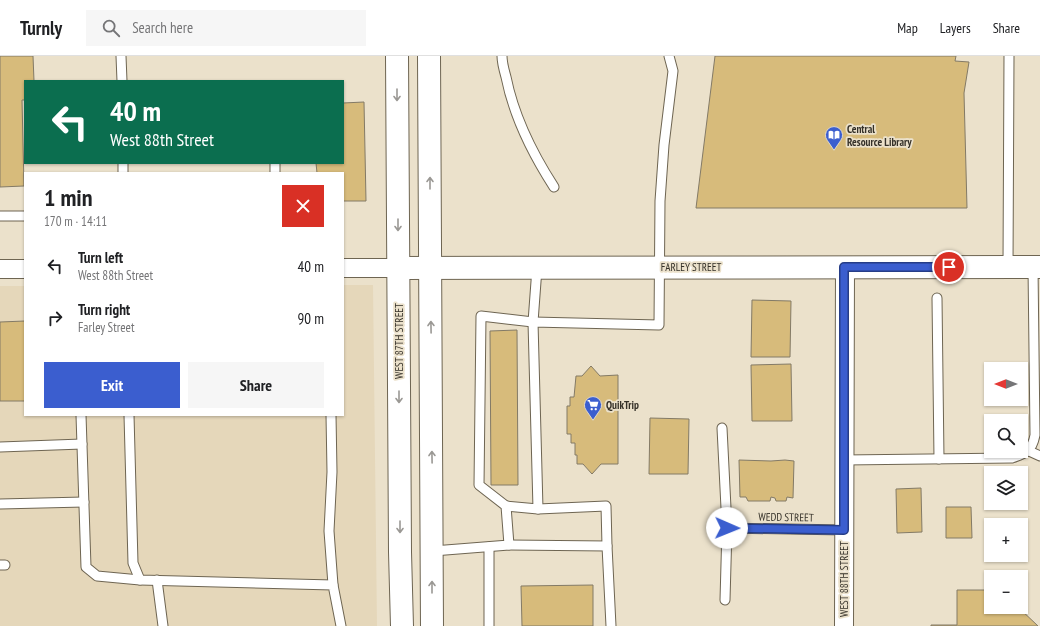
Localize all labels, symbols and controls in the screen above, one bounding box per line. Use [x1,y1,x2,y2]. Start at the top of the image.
search box [86,10,366,46]
text: Turnly [20,16,62,40]
icon: search [100,17,122,39]
text: Search here [132,18,193,37]
text: Map [897,19,918,37]
text: Layers [940,19,971,37]
text: Share [993,19,1020,37]
one-way arrow [393,88,401,101]
text: 40 m [110,92,161,129]
icon: left [44,96,96,148]
place label: Central Resource Library [847,122,912,149]
library icon: Central Resource Library [824,125,844,150]
text: West 88th Street [110,128,214,151]
one-way arrow [426,177,433,190]
text: 1 min [44,182,92,213]
button: close [282,185,324,227]
text: 170 m · 14:11 [44,213,107,230]
one-way arrow [394,218,402,231]
text: Turn left [78,248,123,267]
pin [932,250,966,284]
icon: left [44,255,66,277]
icon: arrive [938,256,960,278]
text: 40 m [298,257,324,276]
street label: FARLEY STREET [661,260,721,274]
text: West 88th Street [78,267,153,284]
text: Turn right [78,300,130,319]
street label: WEST 87TH STREET [392,303,406,379]
icon: right [44,307,66,329]
text: 90 m [298,309,324,328]
text: Farley Street [78,319,135,336]
one-way arrow [427,321,435,334]
button: Exit [44,362,180,408]
button: Share [188,362,324,408]
north arrow [984,362,1028,406]
map controls [984,362,1028,614]
one-way arrow [395,390,403,403]
supermarket icon: QuikTrip [583,395,603,420]
place label: QuikTrip [606,398,639,412]
button: search [984,414,1028,458]
one-way arrow [428,451,436,464]
button: layers [984,466,1028,510]
position arrow [706,507,748,549]
street label: WEDD STREET [758,510,814,524]
button: + [984,518,1028,562]
one-way arrow [396,520,404,533]
street label: WEST 88TH STREET [837,541,851,617]
button: − [984,570,1028,614]
one-way arrow [428,581,436,594]

